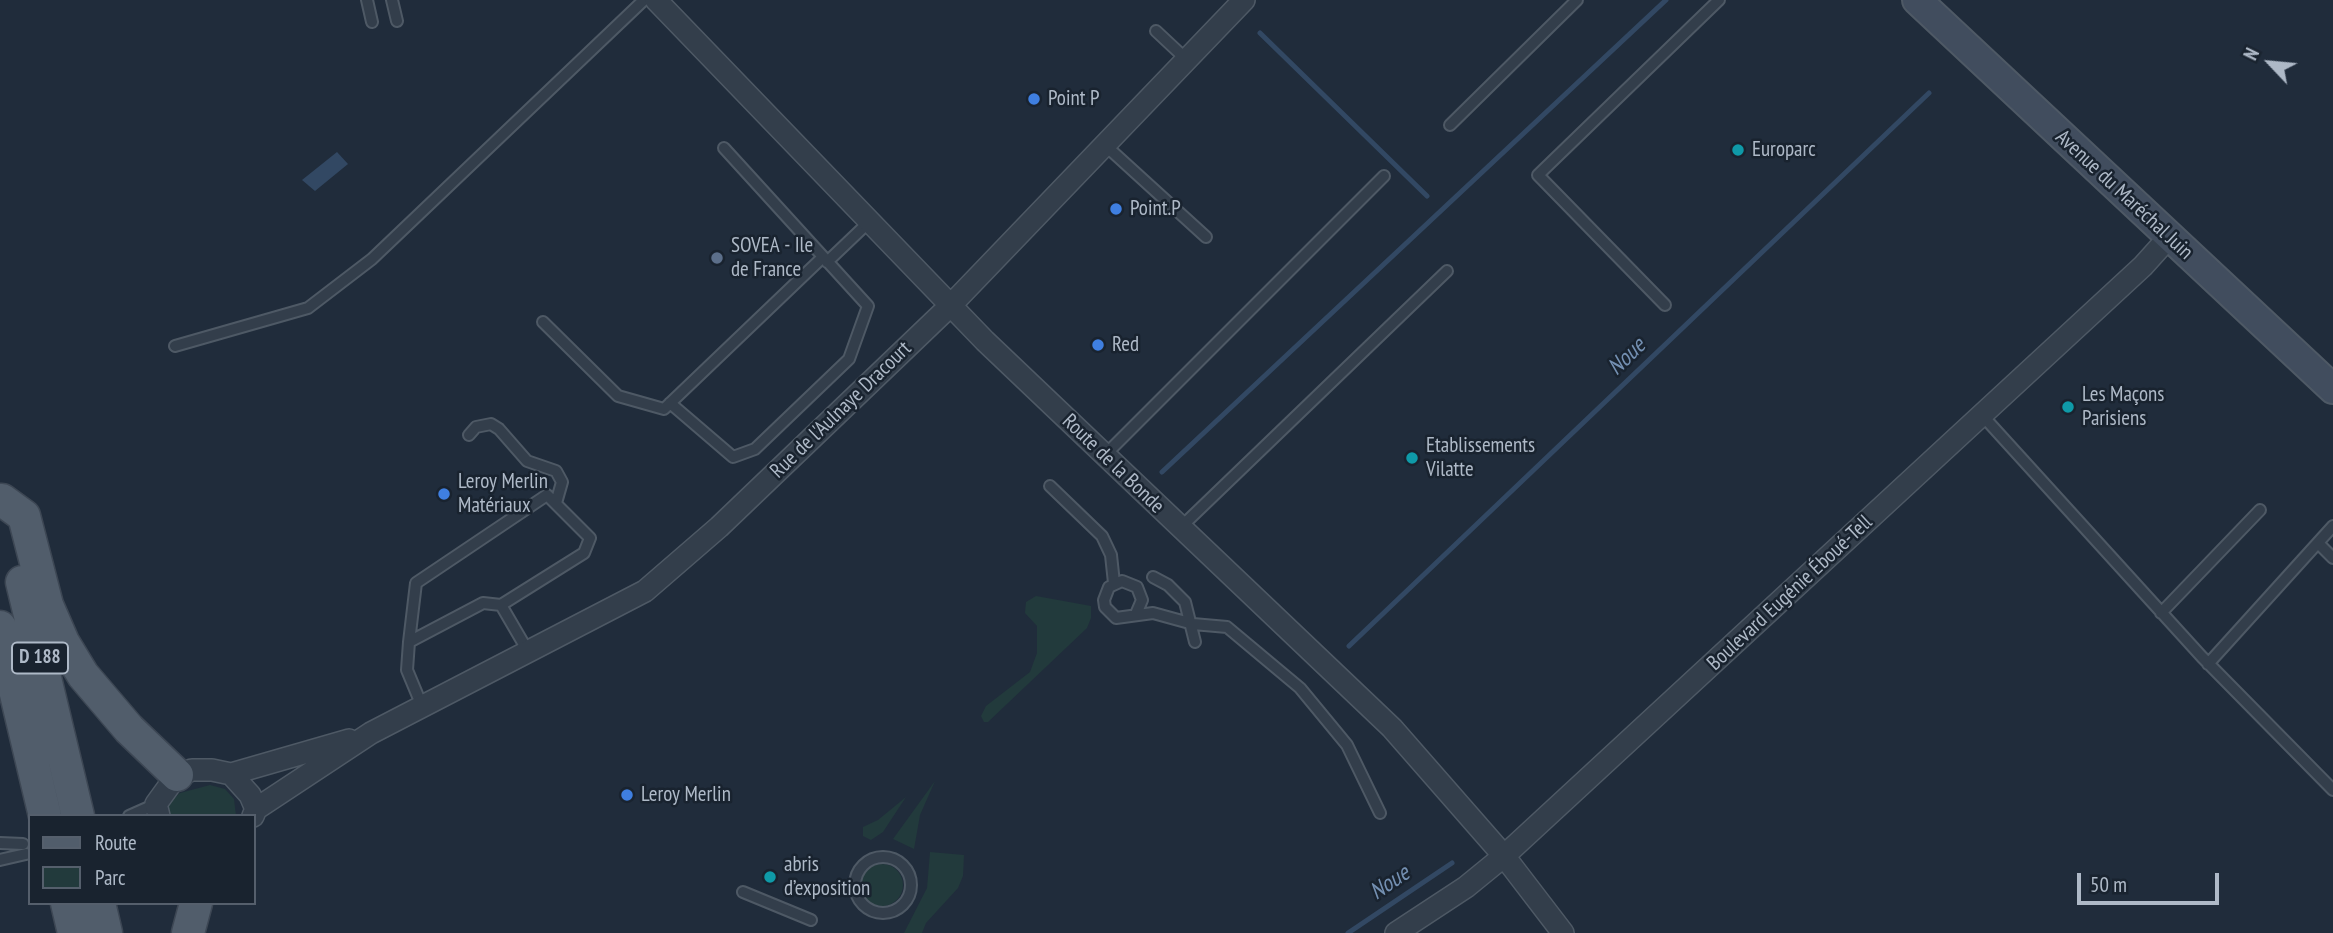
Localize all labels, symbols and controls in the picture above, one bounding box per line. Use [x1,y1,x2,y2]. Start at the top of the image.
north arrow [2235,28,2305,98]
text: N [2238,44,2264,64]
place label: Point P [1048,86,1099,112]
marker: Point P [1026,91,1042,107]
street label: Avenue du Maréchal Juin [2050,125,2198,265]
place label: Europarc [1752,137,1816,163]
marker: Europarc [1730,142,1746,158]
place label: Point.P [1130,196,1181,222]
marker: Point.P [1108,201,1124,217]
place label: SOVEA - Ile de France [731,233,813,283]
marker: SOVEA - Ile de France [709,250,725,266]
place label: Red [1112,332,1139,358]
water label: Noue [1602,333,1652,381]
street label: Rue de l'Aulnaye Dracourt [765,336,917,484]
marker: Red [1090,337,1106,353]
place label: Les Maçons Parisiens [2082,382,2164,432]
marker: Les Maçons Parisiens [2060,399,2076,415]
street label: Route de la Bonde [1057,409,1169,519]
place label: Etablissements Vilatte [1426,433,1535,483]
marker: Etablissements Vilatte [1404,450,1420,466]
place label: Leroy Merlin Matériaux [458,469,548,519]
marker: Leroy Merlin Matériaux [436,486,452,502]
street label: Boulevard Eugénie Éboué-Tell [1702,510,1878,676]
road number: D 188 [12,642,68,674]
place label: Leroy Merlin [641,782,731,808]
marker: Leroy Merlin [619,787,635,803]
legend [28,814,256,905]
text: Route [95,829,137,856]
place label: abris d’exposition [784,852,870,902]
water label: Noue [1365,860,1415,906]
scale bar [2081,860,2223,904]
text: Parc [95,864,126,891]
marker: abris d’exposition [762,869,778,885]
text: 50 m [2090,871,2127,898]

